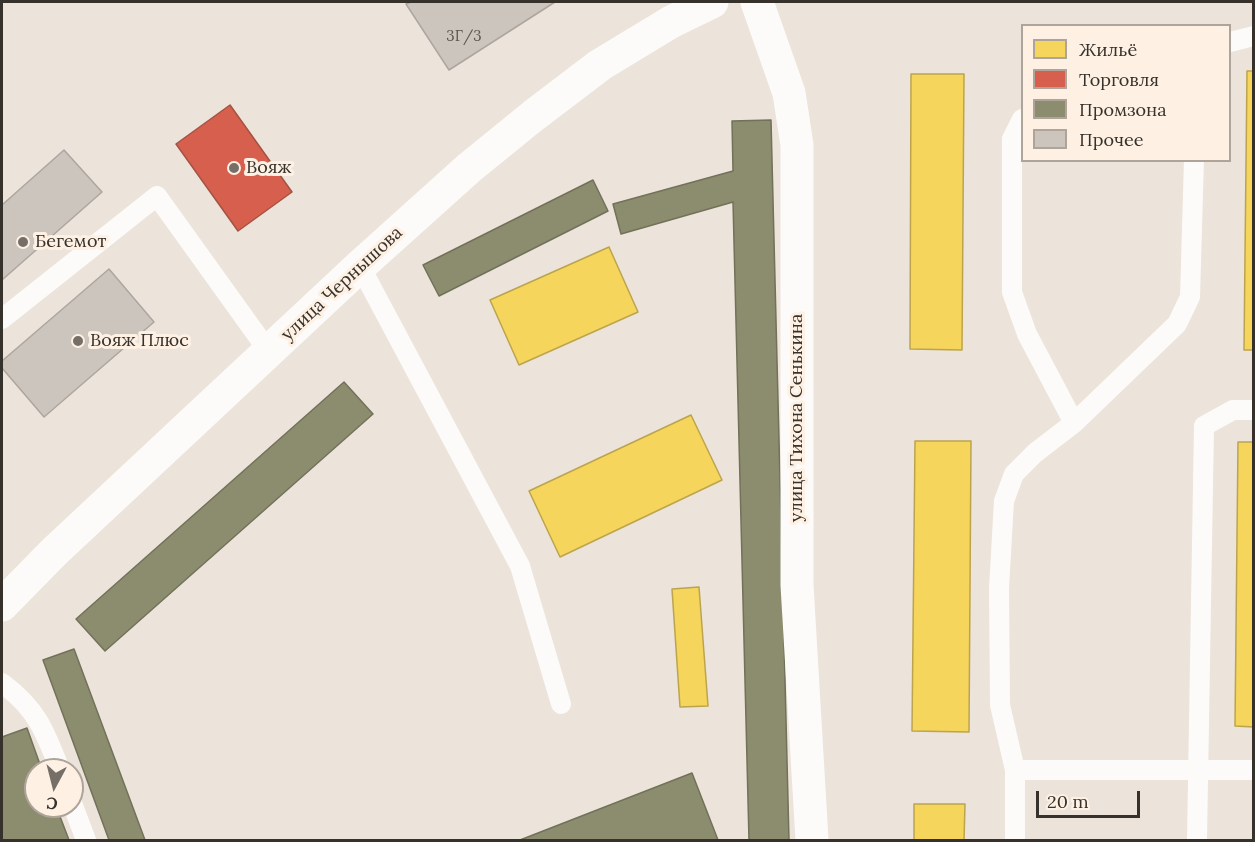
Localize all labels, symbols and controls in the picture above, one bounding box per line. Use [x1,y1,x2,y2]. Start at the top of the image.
legend [1021,24,1231,162]
house number: 3Г/3 [446,28,482,46]
text: Жильё [1079,38,1137,61]
text: Торговля [1079,68,1159,91]
text: Промзона [1079,98,1167,121]
text: Прочее [1079,128,1143,151]
place label: Вояж [246,157,291,179]
marker: Вояж [227,161,241,175]
street label: улица Чернышова [277,222,407,346]
place label: Бегемот [35,231,106,253]
marker: Бегемот [16,235,30,249]
street label: улица Тихона Сенькина [786,314,808,522]
place label: Вояж Плюс [90,330,189,352]
marker: Вояж Плюс [71,334,85,348]
north arrow [24,758,84,818]
scale bar [1039,779,1142,817]
text: 20 m [1047,790,1089,813]
text: С [45,793,59,814]

